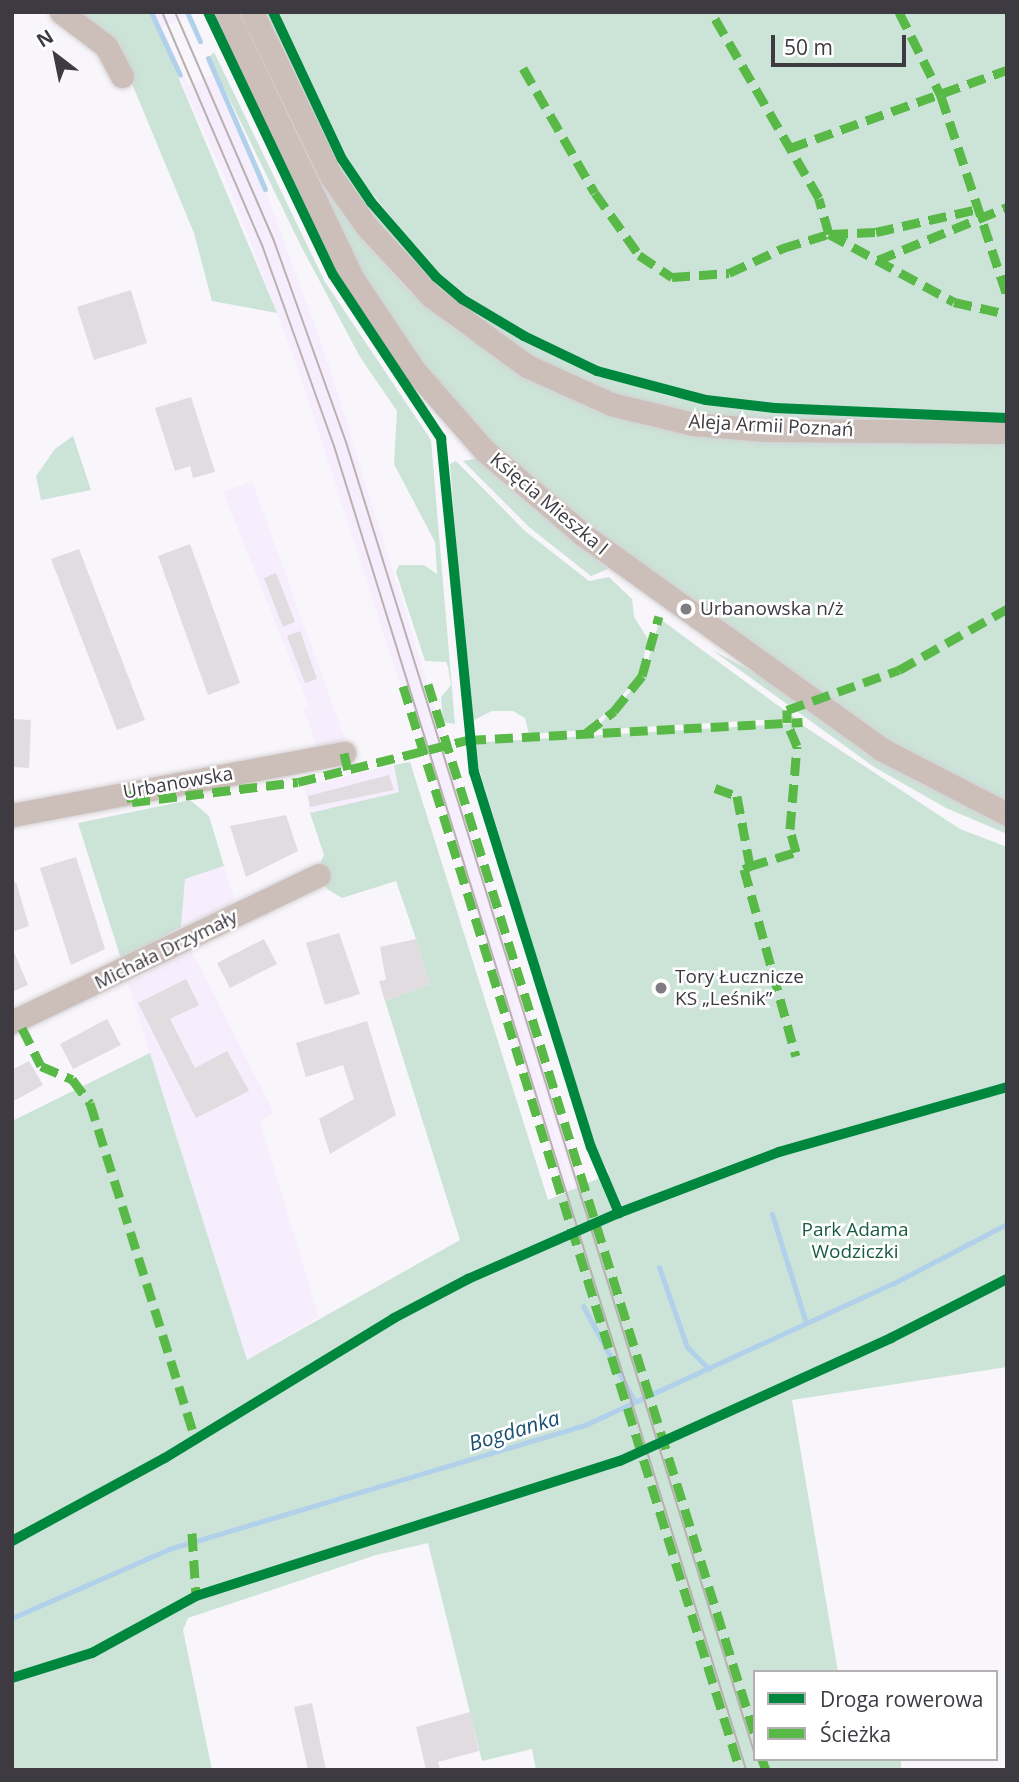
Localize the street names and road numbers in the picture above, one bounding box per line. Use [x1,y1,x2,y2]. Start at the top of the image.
street label: Aleja Armii Poznań [688,410,854,442]
street label: Księcia Mieszka I [485,448,613,560]
street label: Urbanowska [121,762,235,804]
street label: Michała Drzymały [91,906,241,994]

